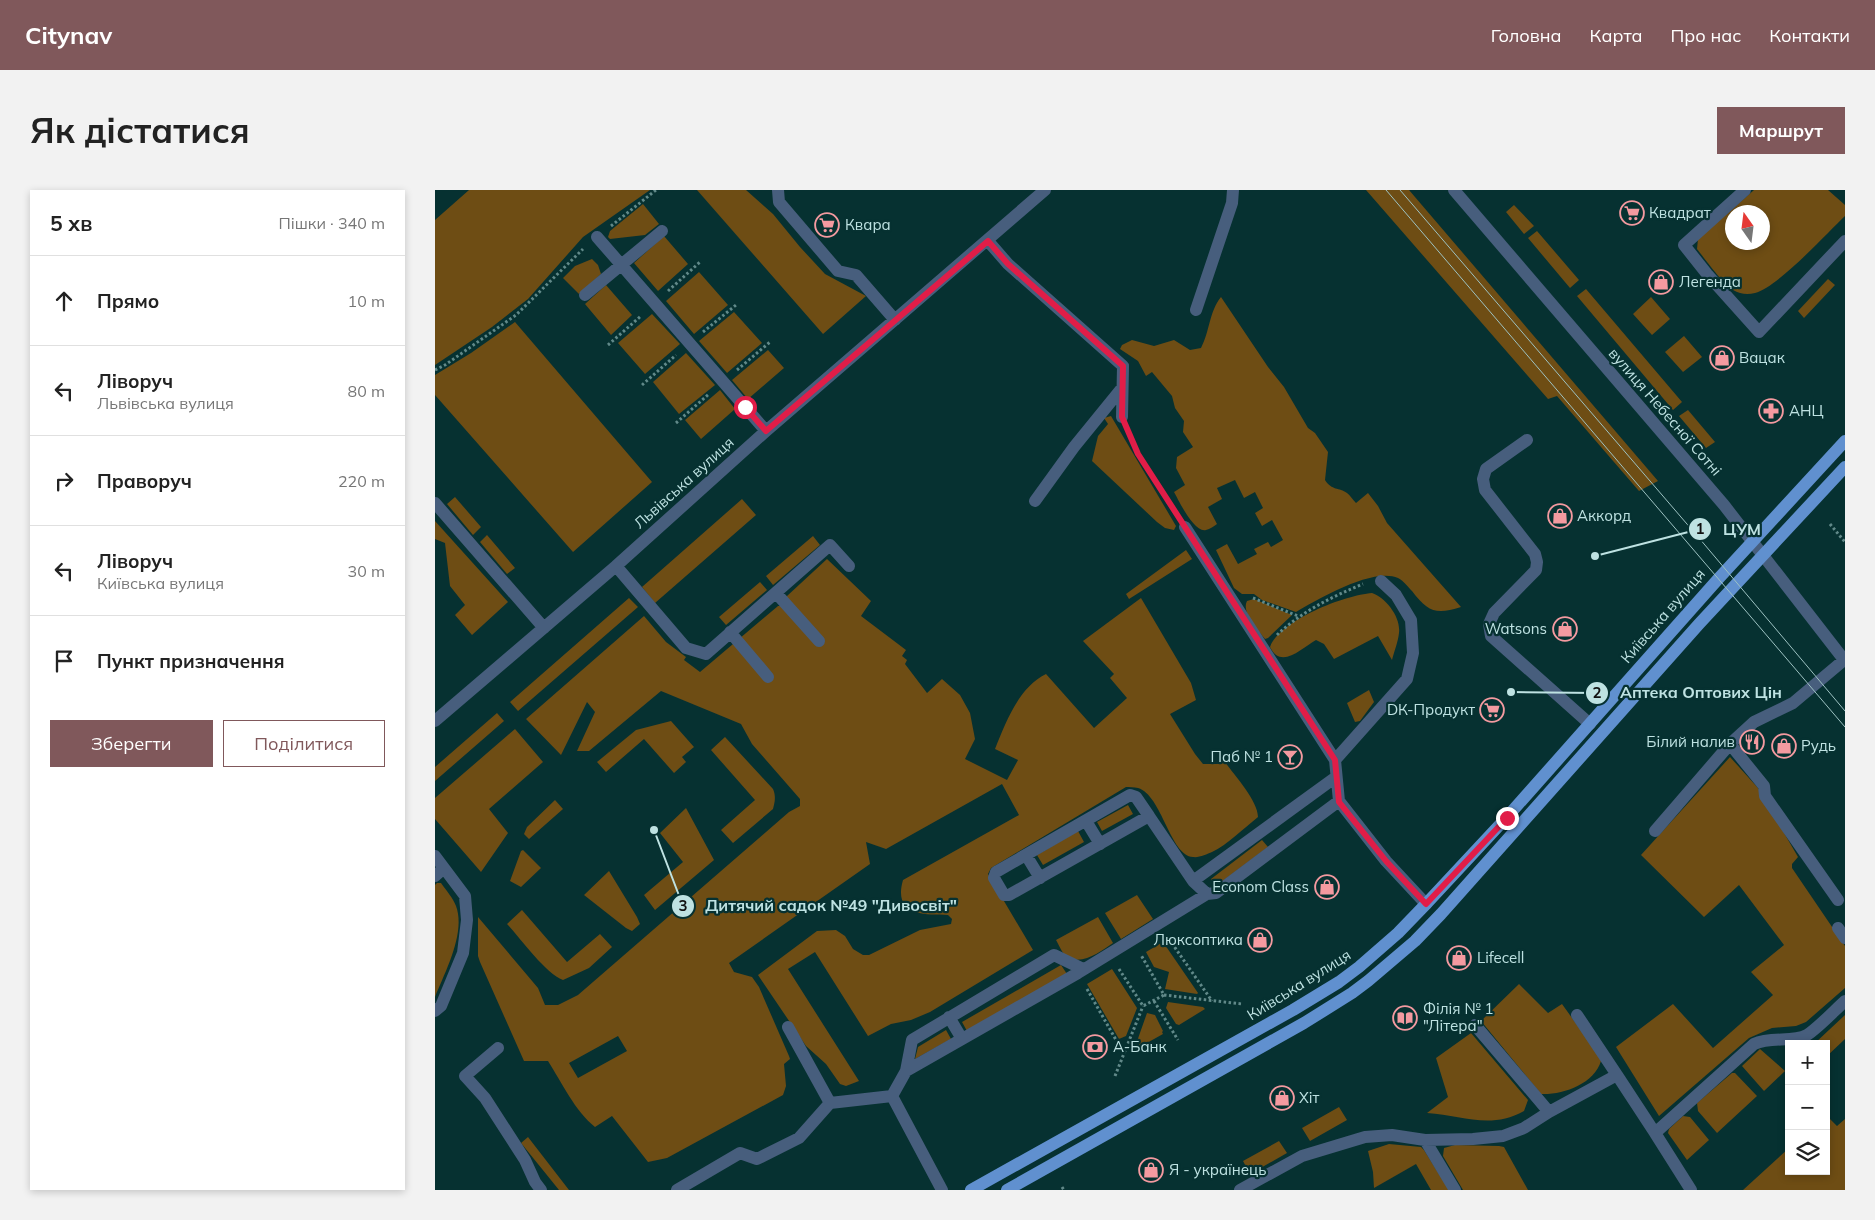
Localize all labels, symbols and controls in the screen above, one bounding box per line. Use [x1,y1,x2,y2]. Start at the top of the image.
text: Citynav [25,20,112,50]
text: Головна [1491,24,1562,47]
text: Карта [1590,24,1643,47]
text: Про нас [1671,24,1741,47]
text: Контакти [1769,24,1850,47]
button: Маршрут [1717,107,1845,154]
text: Як дістатися [30,108,250,152]
supermarket icon: Квадрат [1619,200,1645,226]
place label: Квадрат [1649,203,1711,222]
north arrow [1725,205,1770,250]
text: 5 хв [50,210,92,236]
supermarket icon: Квара [814,212,840,238]
text: Пішки · 340 m [279,213,385,233]
place label: Квара [845,215,891,234]
shop icon: Легенда [1648,269,1674,295]
place label: Легенда [1679,272,1741,291]
icon: ahead [50,287,78,315]
text: Прямо [97,289,159,313]
text: 10 m [348,291,385,311]
street label: вулиця Небесної Сотні [1605,344,1726,479]
shop icon: Вацак [1709,345,1735,371]
place label: Вацак [1739,348,1786,367]
text: Ліворуч [97,369,173,393]
icon: left [50,377,78,405]
text: 80 m [348,381,385,401]
text: Львівська вулиця [97,393,234,413]
route start [734,396,757,419]
pharmacy icon: АНЦ [1758,398,1784,424]
place label: АНЦ [1789,401,1824,420]
street label: Львівська вулиця [630,433,738,533]
icon: right [50,467,78,495]
text: Праворуч [97,469,192,493]
text: 220 m [338,471,385,491]
shop icon: Аккорд [1547,503,1573,529]
place label: Аккорд [1577,506,1631,525]
callout: ЦУМ [1688,514,1770,545]
text: 1 [1695,519,1705,538]
text: ЦУМ [1723,519,1761,539]
text: Ліворуч [97,549,173,573]
icon: left [50,557,78,585]
text: 30 m [348,561,385,581]
street label: Київська вулиця [1616,565,1709,667]
text: Київська вулиця [97,573,224,593]
shop icon: Watsons [1552,616,1578,642]
place label: Watsons [1485,619,1547,638]
icon: arrive [50,647,78,675]
text: Пункт призначення [97,649,285,673]
callout: Аптека Оптових Цін [1585,677,1792,708]
text: Аптека Оптових Цін [1620,682,1782,702]
text: 2 [1592,683,1602,702]
supermarket icon: DК-Продукт [1479,697,1505,723]
place label: DК-Продукт [1387,700,1475,719]
button: Зберегти [50,720,213,767]
button: Поділитися [223,720,385,767]
restaurant icon: Білий налив [1739,729,1765,755]
place label: Білий налив [1646,732,1735,751]
shop icon: Рудь [1771,733,1797,759]
place label: Рудь [1801,736,1836,755]
bar icon: Паб № 1 [1277,744,1303,770]
place label: Паб № 1 [1211,747,1273,766]
route end [1496,807,1519,830]
shop icon: Econom Class [1314,874,1340,900]
place label: Econom Class [1212,877,1309,896]
callout: Дитячий садок №49 "Дивосвіт" [670,890,967,921]
text: Дитячий садок №49 "Дивосвіт" [705,895,957,915]
text: 3 [678,896,688,915]
shop icon: Люксоптика [1247,927,1273,953]
place label: Люксоптика [1154,930,1243,949]
street label: Київська вулиця [1243,945,1354,1024]
shop icon: Lifecell [1446,945,1472,971]
place label: Lifecell [1477,948,1524,967]
place label: Філія № 1 "Літера" [1423,999,1494,1035]
library icon: Філія № 1 "Літера" [1392,1005,1418,1031]
bank icon: А-Банк [1082,1034,1108,1060]
place label: А-Банк [1113,1037,1167,1056]
map controls [1785,1040,1830,1175]
button: + [1785,1040,1830,1085]
shop icon: Хіт [1269,1085,1295,1111]
button: − [1785,1085,1830,1130]
place label: Хіт [1299,1088,1320,1107]
button: layers [1785,1130,1830,1175]
shop icon: Я - українець [1138,1157,1164,1183]
place label: Я - українець [1169,1160,1266,1179]

